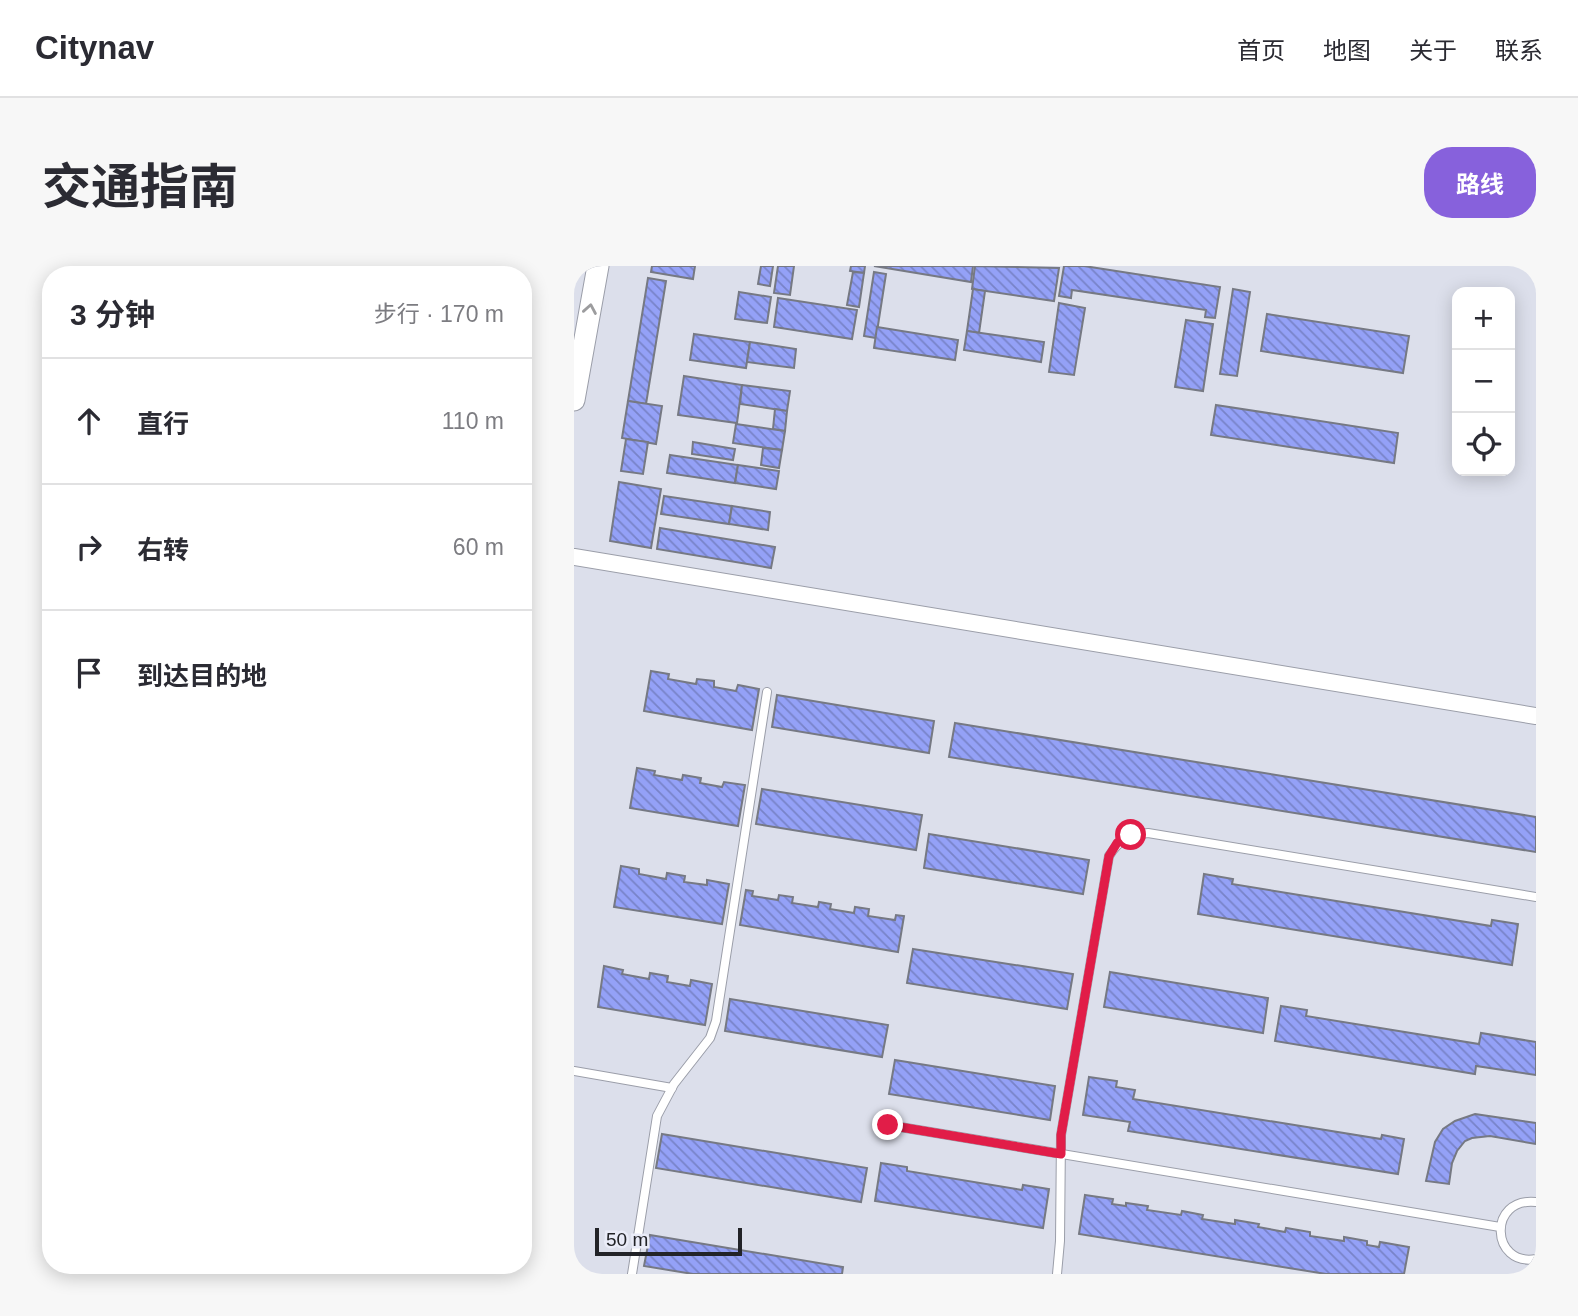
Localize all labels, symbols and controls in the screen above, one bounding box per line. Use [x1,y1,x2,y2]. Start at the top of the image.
text: Citynav [35,29,154,66]
text: 首页 [1237,37,1285,64]
text: 地图 [1323,37,1371,64]
text: 关于 [1409,37,1457,64]
text: 联系 [1495,37,1543,64]
button: 路线 [1424,147,1536,218]
text: 交通指南 [42,160,238,214]
map controls [1452,287,1515,476]
button: + [1452,287,1515,350]
text: 3 分钟 [70,298,155,331]
text: 步行 · 170 m [374,301,504,327]
one-way arrow [582,303,597,315]
button: − [1452,350,1515,413]
icon: ahead [70,402,108,440]
text: 110 m [442,408,504,434]
text: 直行 [137,409,189,439]
button: locate [1452,413,1515,476]
icon: right [70,528,108,566]
text: 60 m [453,534,504,560]
text: 右转 [137,535,189,565]
icon: arrive [70,654,108,692]
text: 到达目的地 [137,661,267,691]
route start [1115,819,1146,850]
route end [872,1109,903,1140]
scale bar [595,1225,742,1257]
text: 50 m [606,1229,648,1250]

